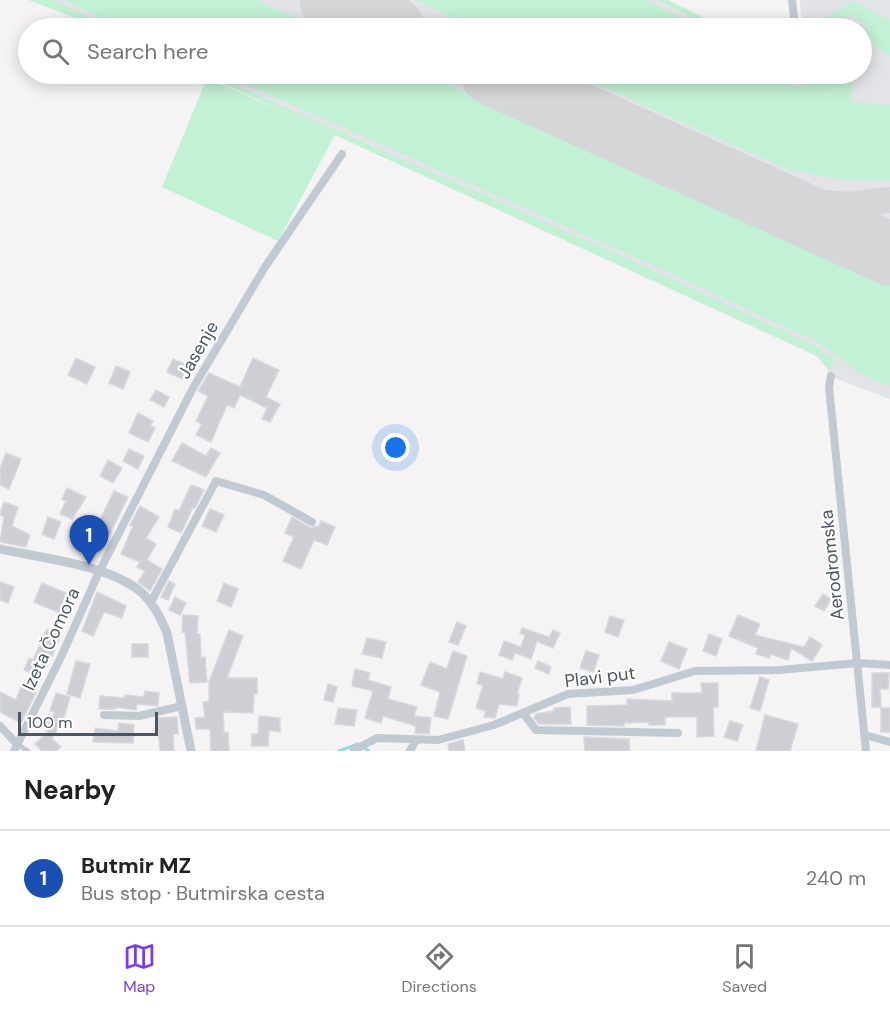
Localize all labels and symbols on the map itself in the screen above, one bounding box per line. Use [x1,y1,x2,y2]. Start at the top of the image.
street label: Jasenje [172,317,224,383]
your location [381,433,410,462]
street label: Aerodromska [814,509,850,621]
pin: 1 [70,516,109,565]
street label: Izeta Čomora [17,584,85,694]
street label: Plavi put [563,661,637,693]
scale bar [18,709,158,736]

